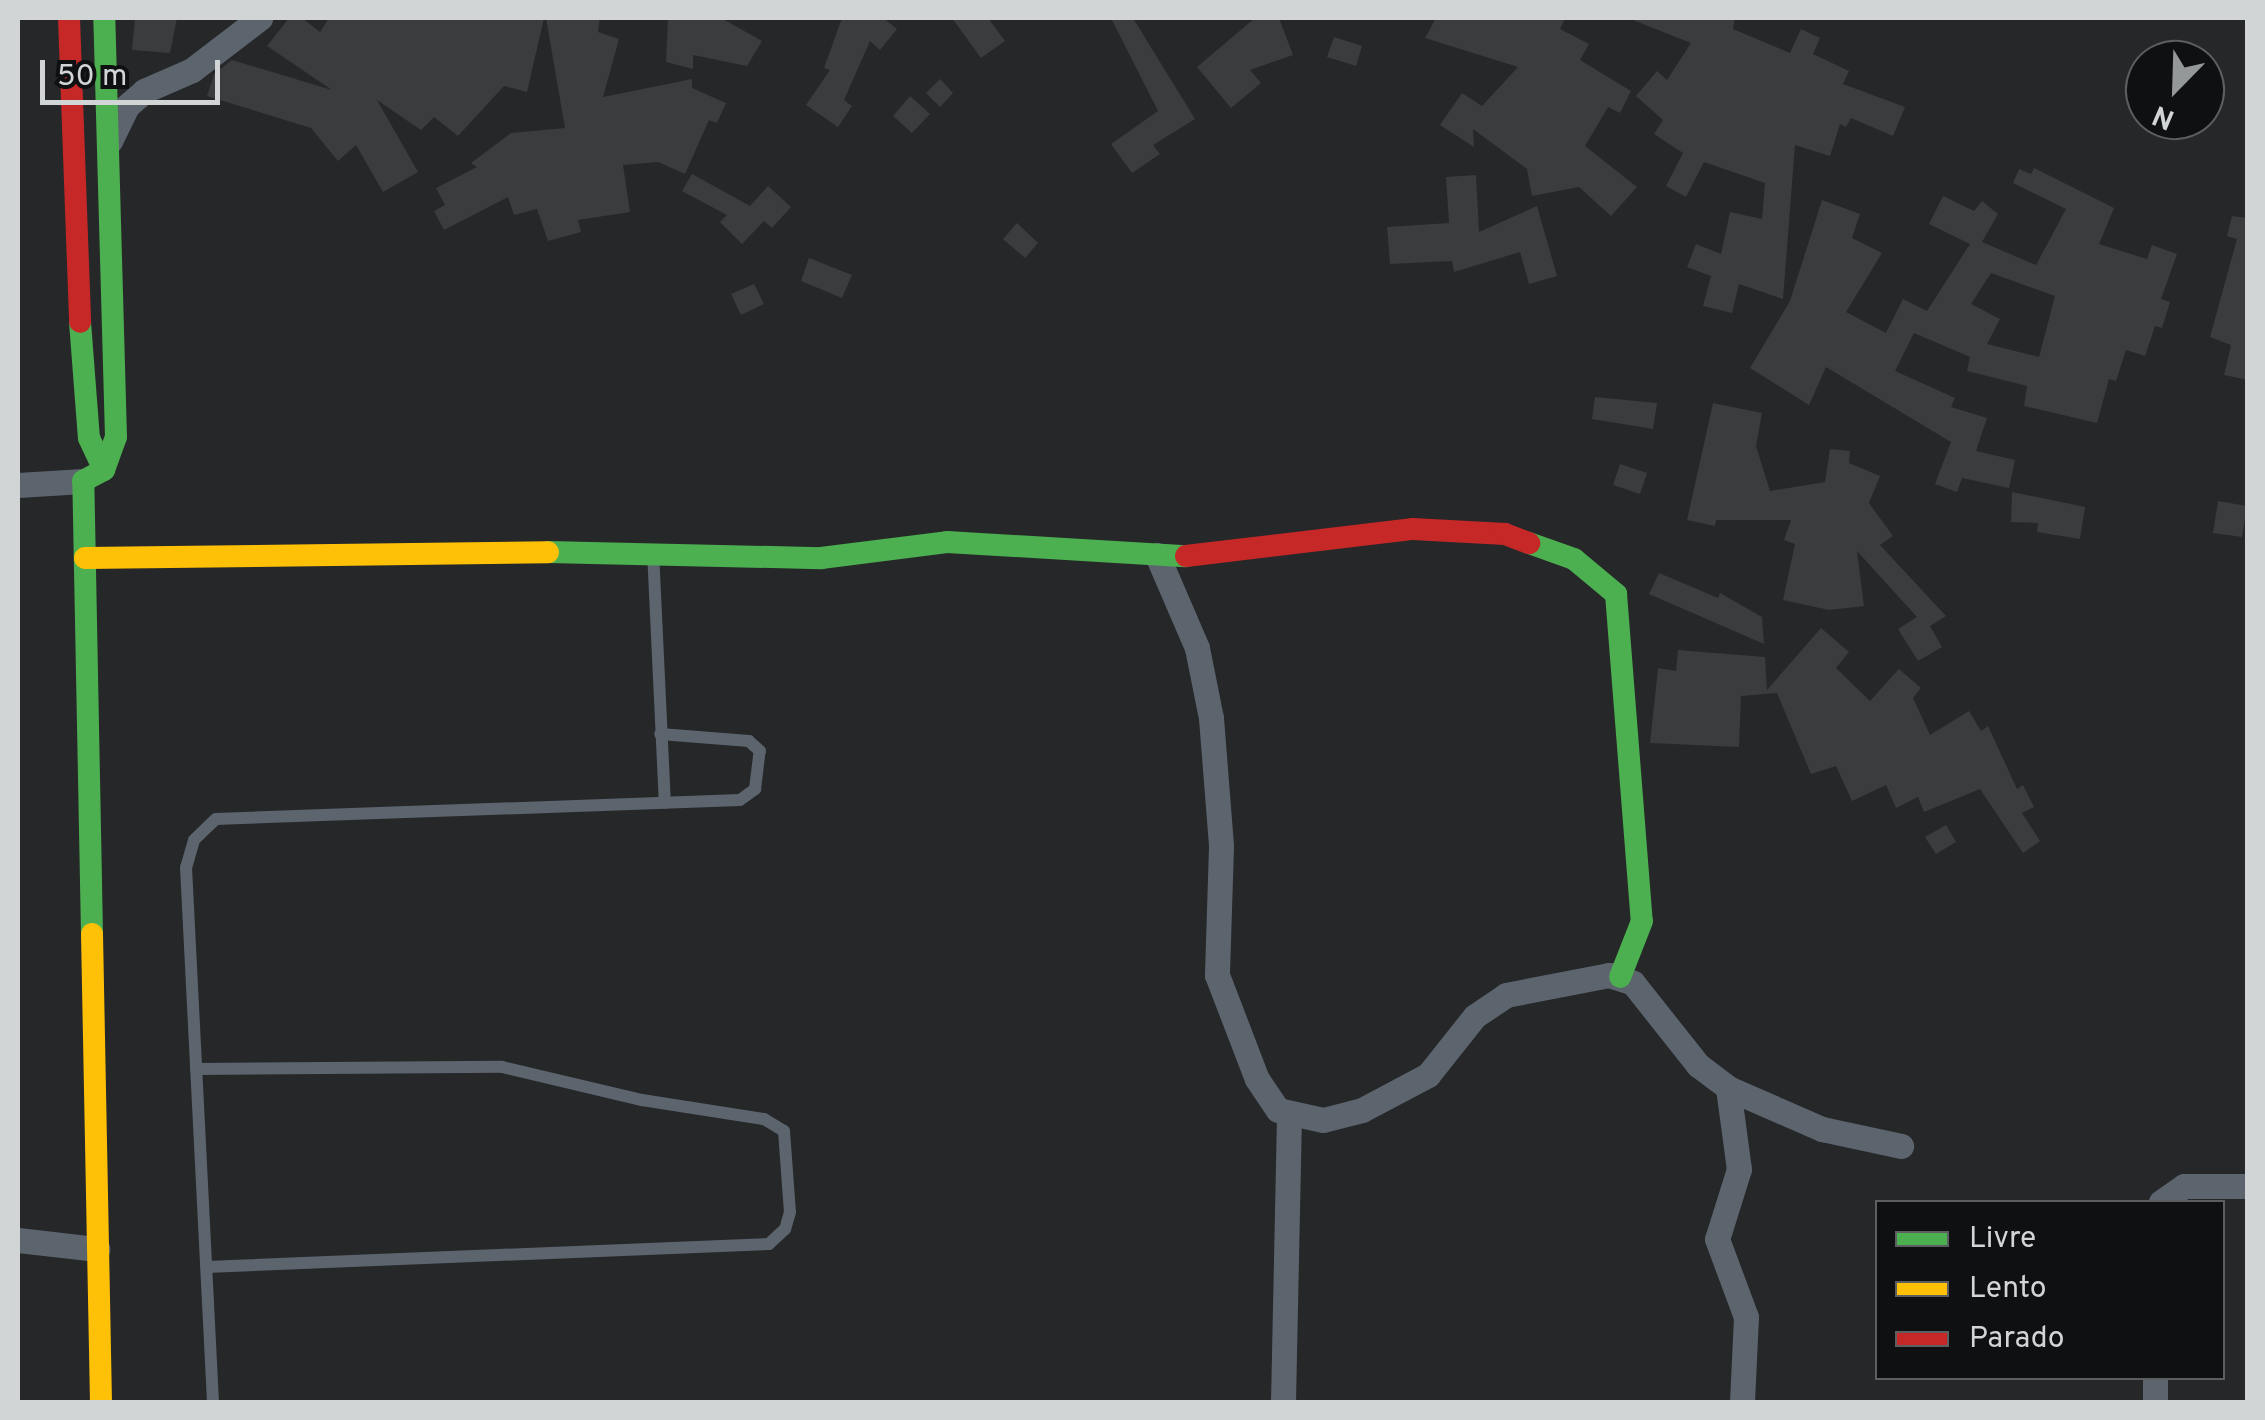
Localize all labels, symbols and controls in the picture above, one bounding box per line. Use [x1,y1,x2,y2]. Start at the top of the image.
scale bar [45,40,225,102]
north arrow [2125,40,2225,140]
text: 50 m [57,59,127,96]
text: N [2148,95,2180,136]
legend [1875,1200,2225,1380]
text: Livre [1969,1221,2036,1258]
text: Lento [1969,1271,2046,1308]
text: Parado [1969,1321,2064,1358]

